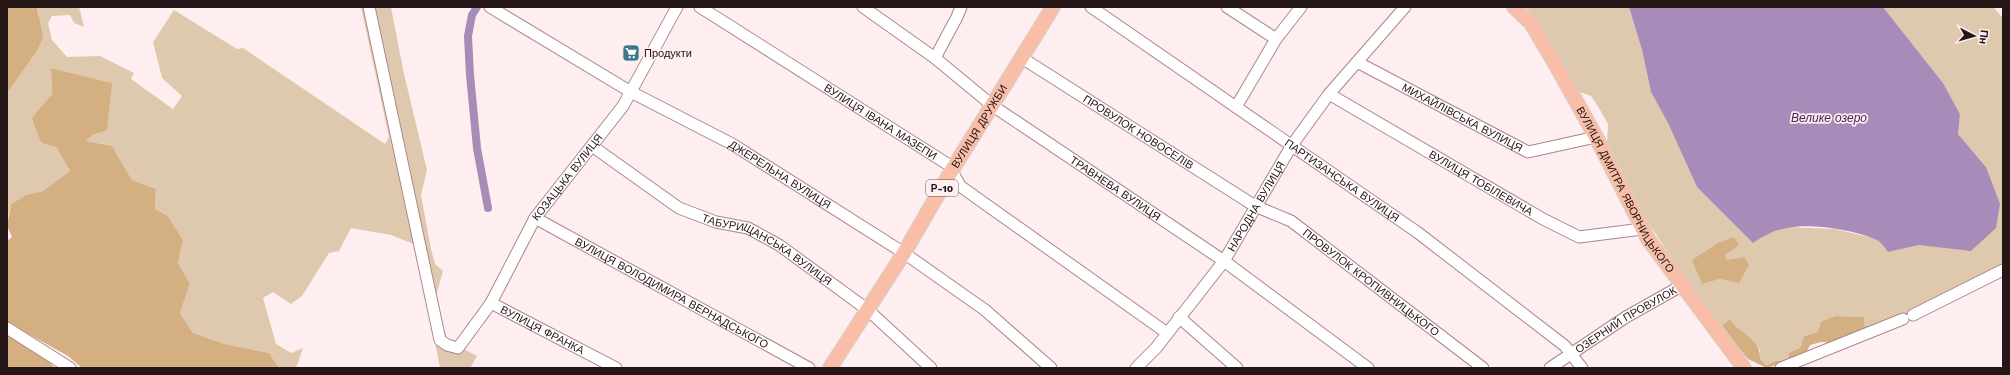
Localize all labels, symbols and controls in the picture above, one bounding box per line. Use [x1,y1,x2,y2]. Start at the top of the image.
north arrow [1954,16,1994,56]
text: Пн [1976,29,1991,45]
supermarket icon: Продукти [621,43,641,63]
place label: Продукти [644,47,692,60]
street label: МИХАЙЛІВСЬКА ВУЛИЦЯ [1400,80,1525,155]
street label: ВУЛИЦЯ ІВАНА МАЗЕПИ [822,81,940,162]
street label: ВУЛИЦЯ ДРУЖБИ [948,82,1010,170]
street label: ПРОВУЛОК НОВОСЕЛІВ [1081,92,1196,172]
street label: ВУЛИЦЯ ДМИТРА ЯВОРНИЦЬКОГО [1574,104,1677,275]
water label: Велике озеро [1791,111,1867,125]
street label: КОЗАЦЬКА ВУЛИЦЯ [529,131,605,223]
street label: ПАРТИЗАНСЬКА ВУЛИЦЯ [1282,136,1402,224]
street label: ДЖЕРЕЛЬНА ВУЛИЦЯ [727,137,833,211]
street label: ВУЛИЦЯ ТОБІЛЕВИЧА [1427,147,1536,219]
street label: ТРАВНЕВА ВУЛИЦЯ [1068,153,1163,223]
street label: НАРОДНА ВУЛИЦЯ [1225,159,1287,254]
road number: Р-10 [926,180,958,196]
street label: ТАБУРИЩАНСЬКА ВУЛИЦЯ [700,211,834,288]
street label: ПРОВУЛОК КРОПИВНИЦЬКОГО [1300,226,1442,339]
street label: ВУЛИЦЯ ВОЛОДИМИРА ВЕРНАДСЬКОГО [573,235,771,351]
street label: ОЗЕРНИЙ ПРОВУЛОК [1573,283,1679,356]
street label: ВУЛИЦЯ ФРАНКА [498,303,587,357]

